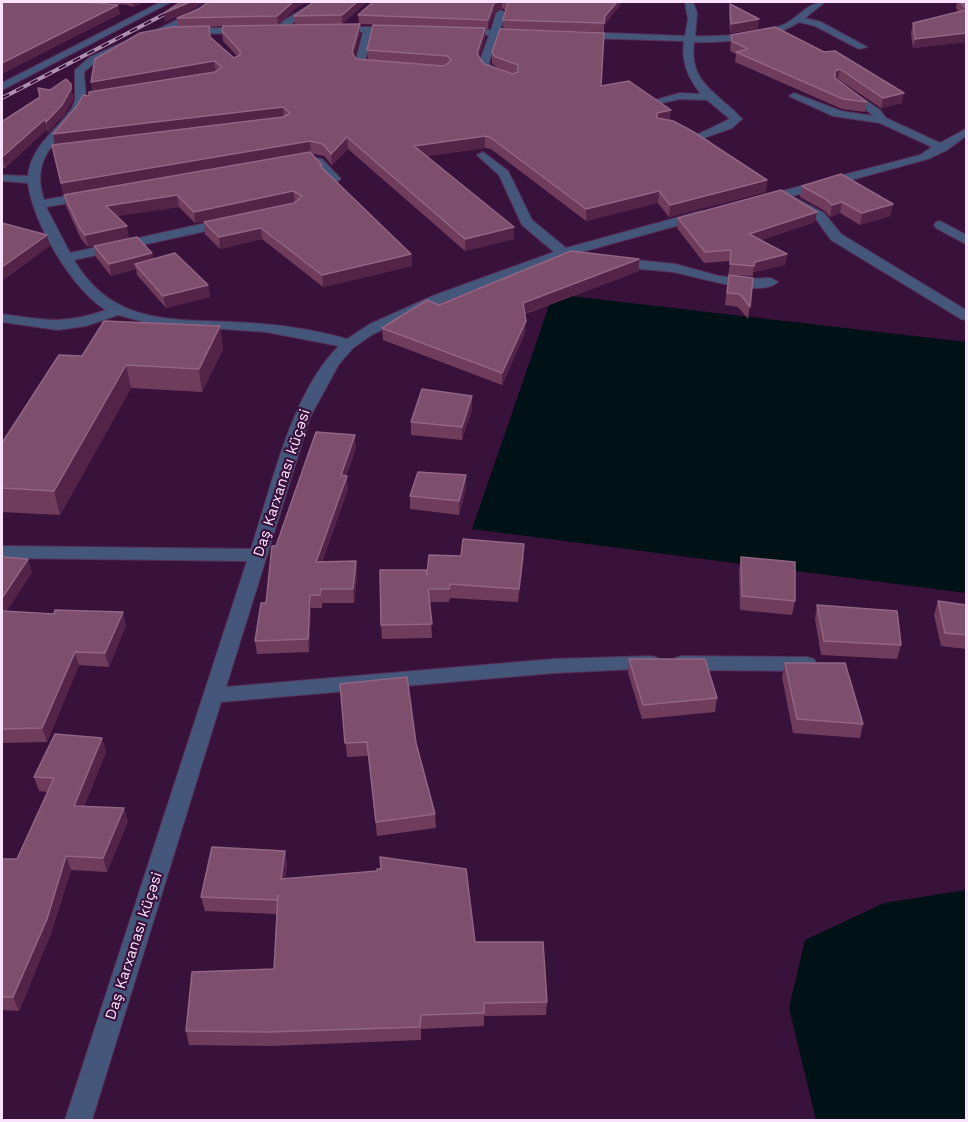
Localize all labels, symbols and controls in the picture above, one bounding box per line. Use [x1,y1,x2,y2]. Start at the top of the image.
street label: Daş Karxanası küçəsi [250,407,314,559]
street label: Daş Karxanası küçəsi [102,870,166,1022]

